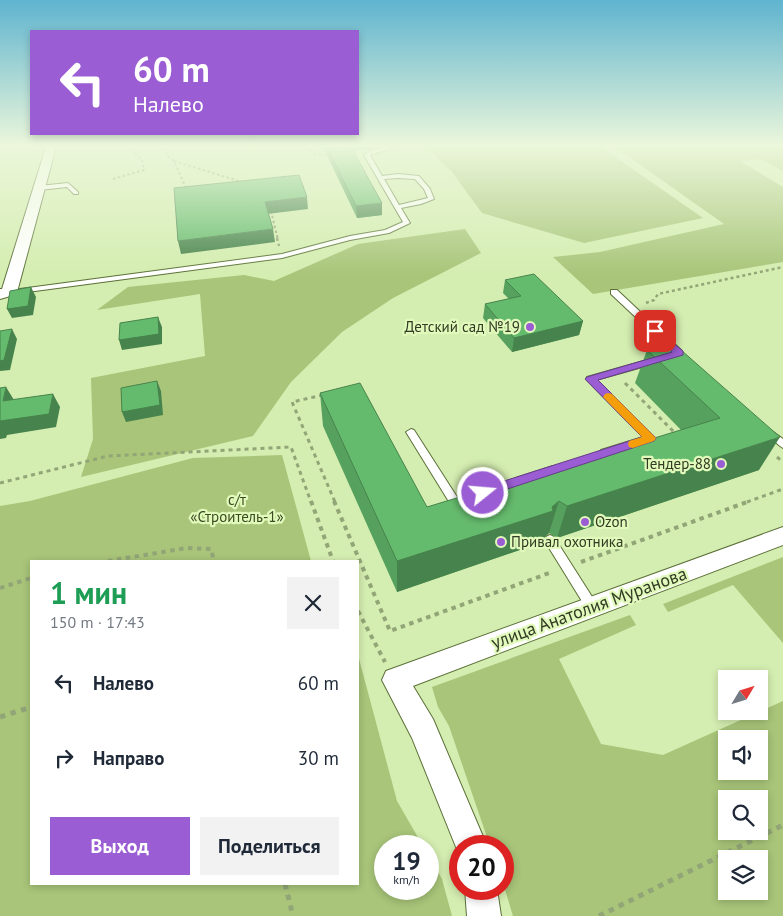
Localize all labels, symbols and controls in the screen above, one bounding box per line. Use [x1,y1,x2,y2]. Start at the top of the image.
text: 60 m [133,46,210,92]
icon: left [50,50,115,115]
text: Налево [133,90,204,118]
pin [634,310,676,352]
place label: Детский сад №19 [405,317,520,336]
icon: arrive [641,317,669,345]
marker: Детский сад №19 [524,321,536,333]
place label: Тендер-88 [643,454,711,473]
marker: Тендер-88 [715,458,727,470]
position arrow [456,466,508,518]
park label: с/т «Строитель-1» [190,490,284,526]
place label: Ozon [595,512,628,531]
marker: Ozon [579,516,591,528]
place label: Привал охотника [511,532,623,551]
marker: Привал охотника [495,536,507,548]
street label: улица Анатолия Муранова [488,561,690,654]
text: 1 мин [50,573,127,612]
button: close [287,577,339,629]
text: 150 m · 17:43 [50,612,145,632]
icon: left [50,669,78,697]
north arrow [718,670,768,720]
map controls [718,670,768,900]
text: Налево [93,671,154,695]
text: 60 m [298,671,339,695]
button: sound [718,730,768,780]
icon: right [50,744,78,772]
text: Направо [93,746,164,770]
text: 30 m [298,746,339,770]
button: search [718,790,768,840]
button: Выход [50,817,190,875]
button: Поделиться [200,817,339,875]
speed limit sign: 20 [449,835,514,900]
text: 19 [392,845,421,877]
button: layers [718,850,768,900]
text: km/h [393,872,420,887]

